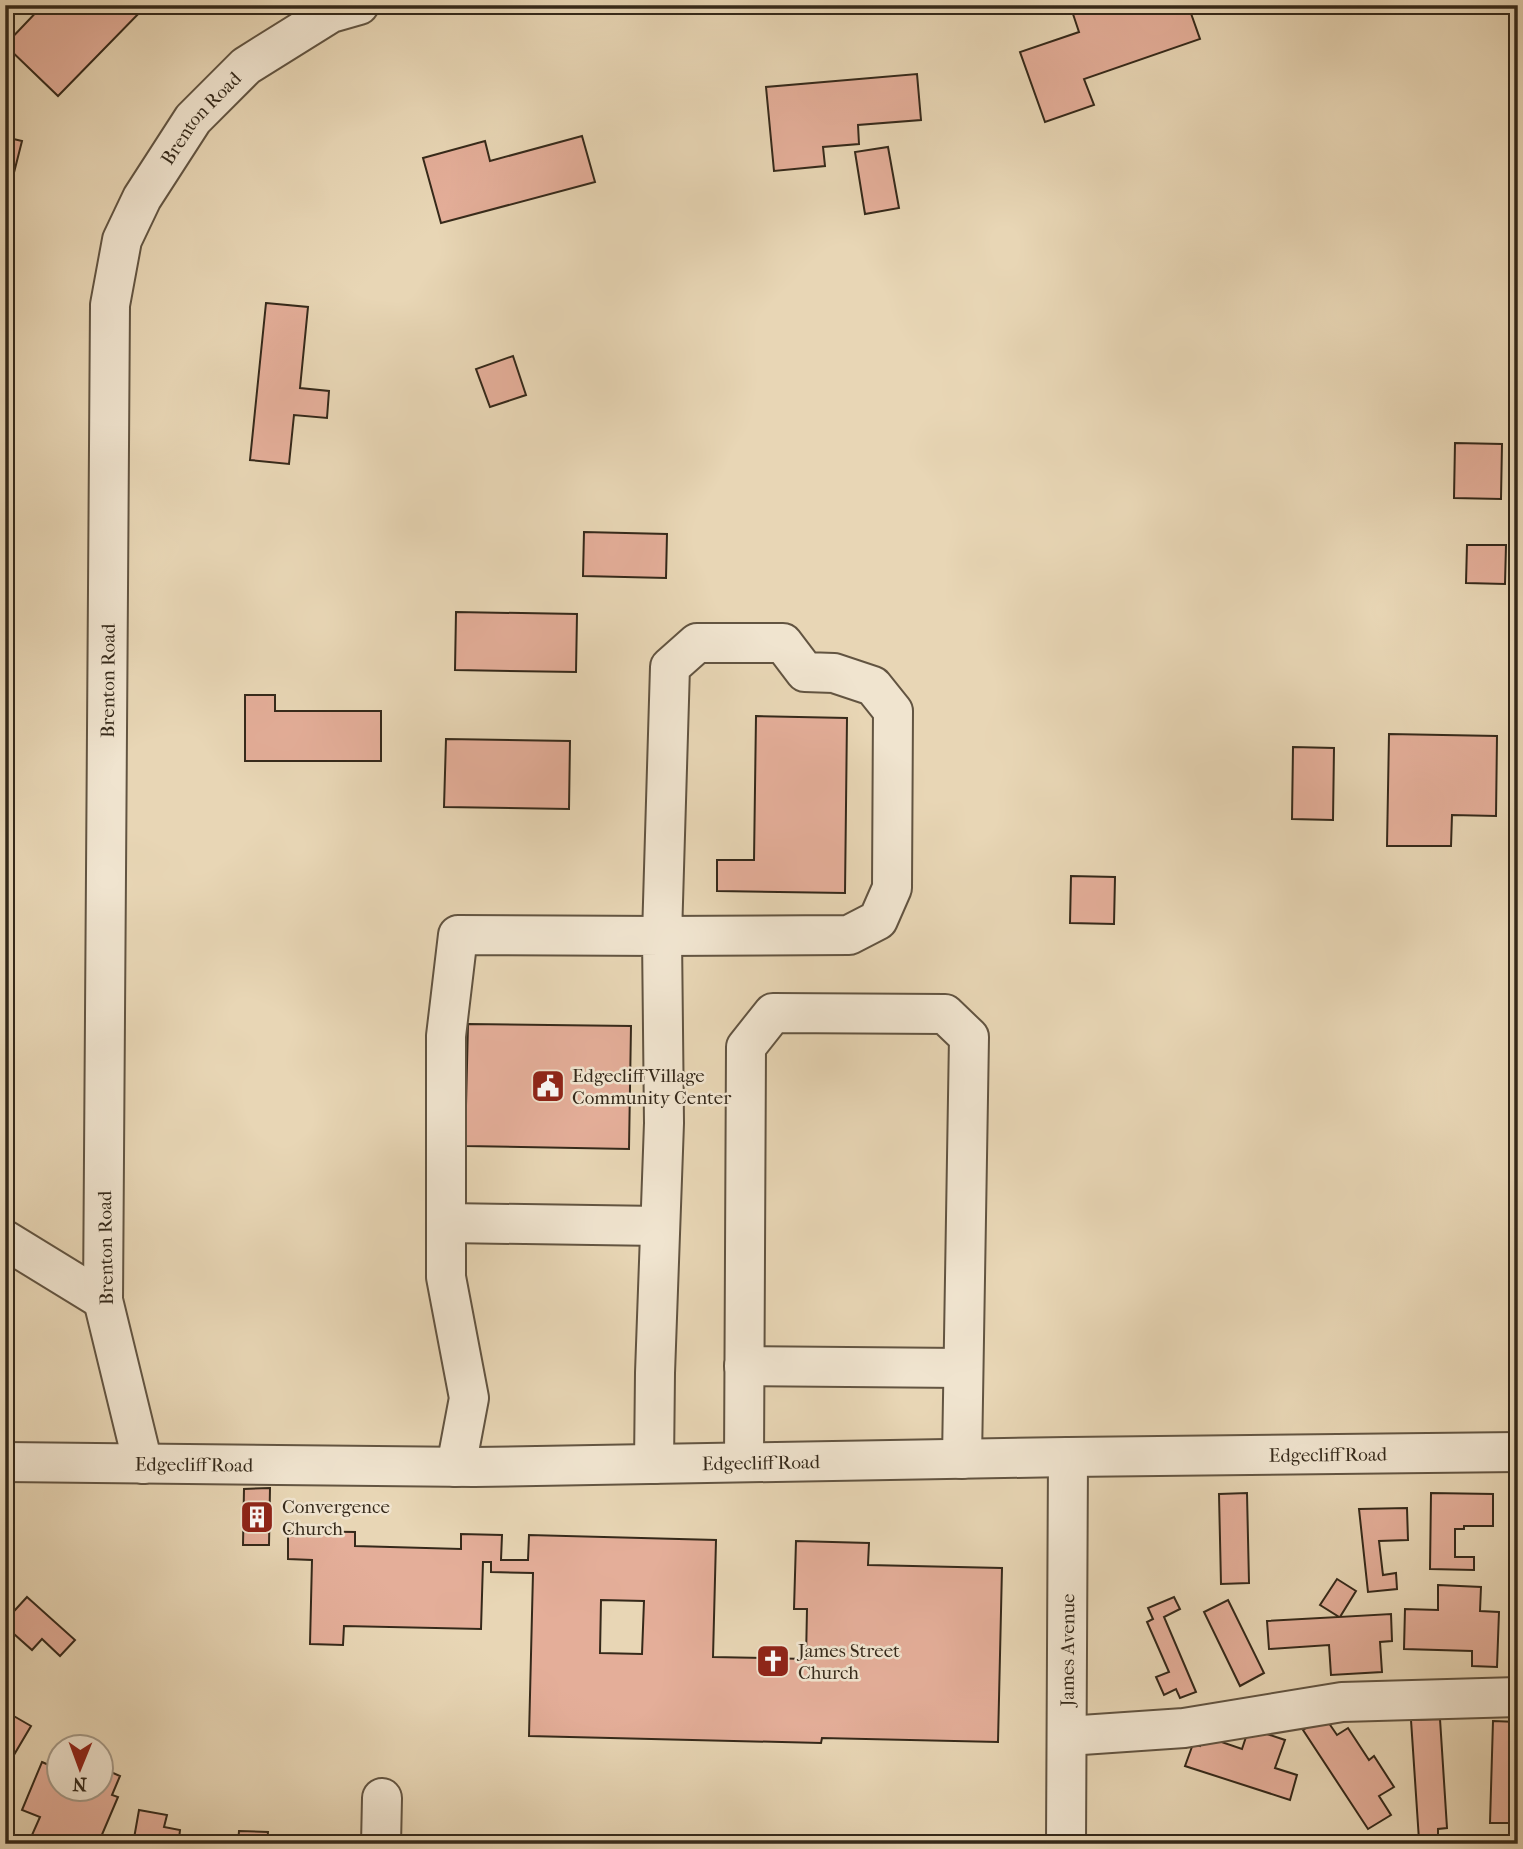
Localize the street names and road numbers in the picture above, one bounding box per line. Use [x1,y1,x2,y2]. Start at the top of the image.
street label: Brenton Road [157,67,246,169]
street label: Brenton Road [97,623,120,738]
street label: Brenton Road [94,1190,118,1305]
street label: Edgecliff Road [1269,1443,1388,1467]
street label: Edgecliff Road [702,1451,821,1475]
street label: Edgecliff Road [135,1453,254,1477]
street label: James Avenue [1057,1593,1079,1709]

